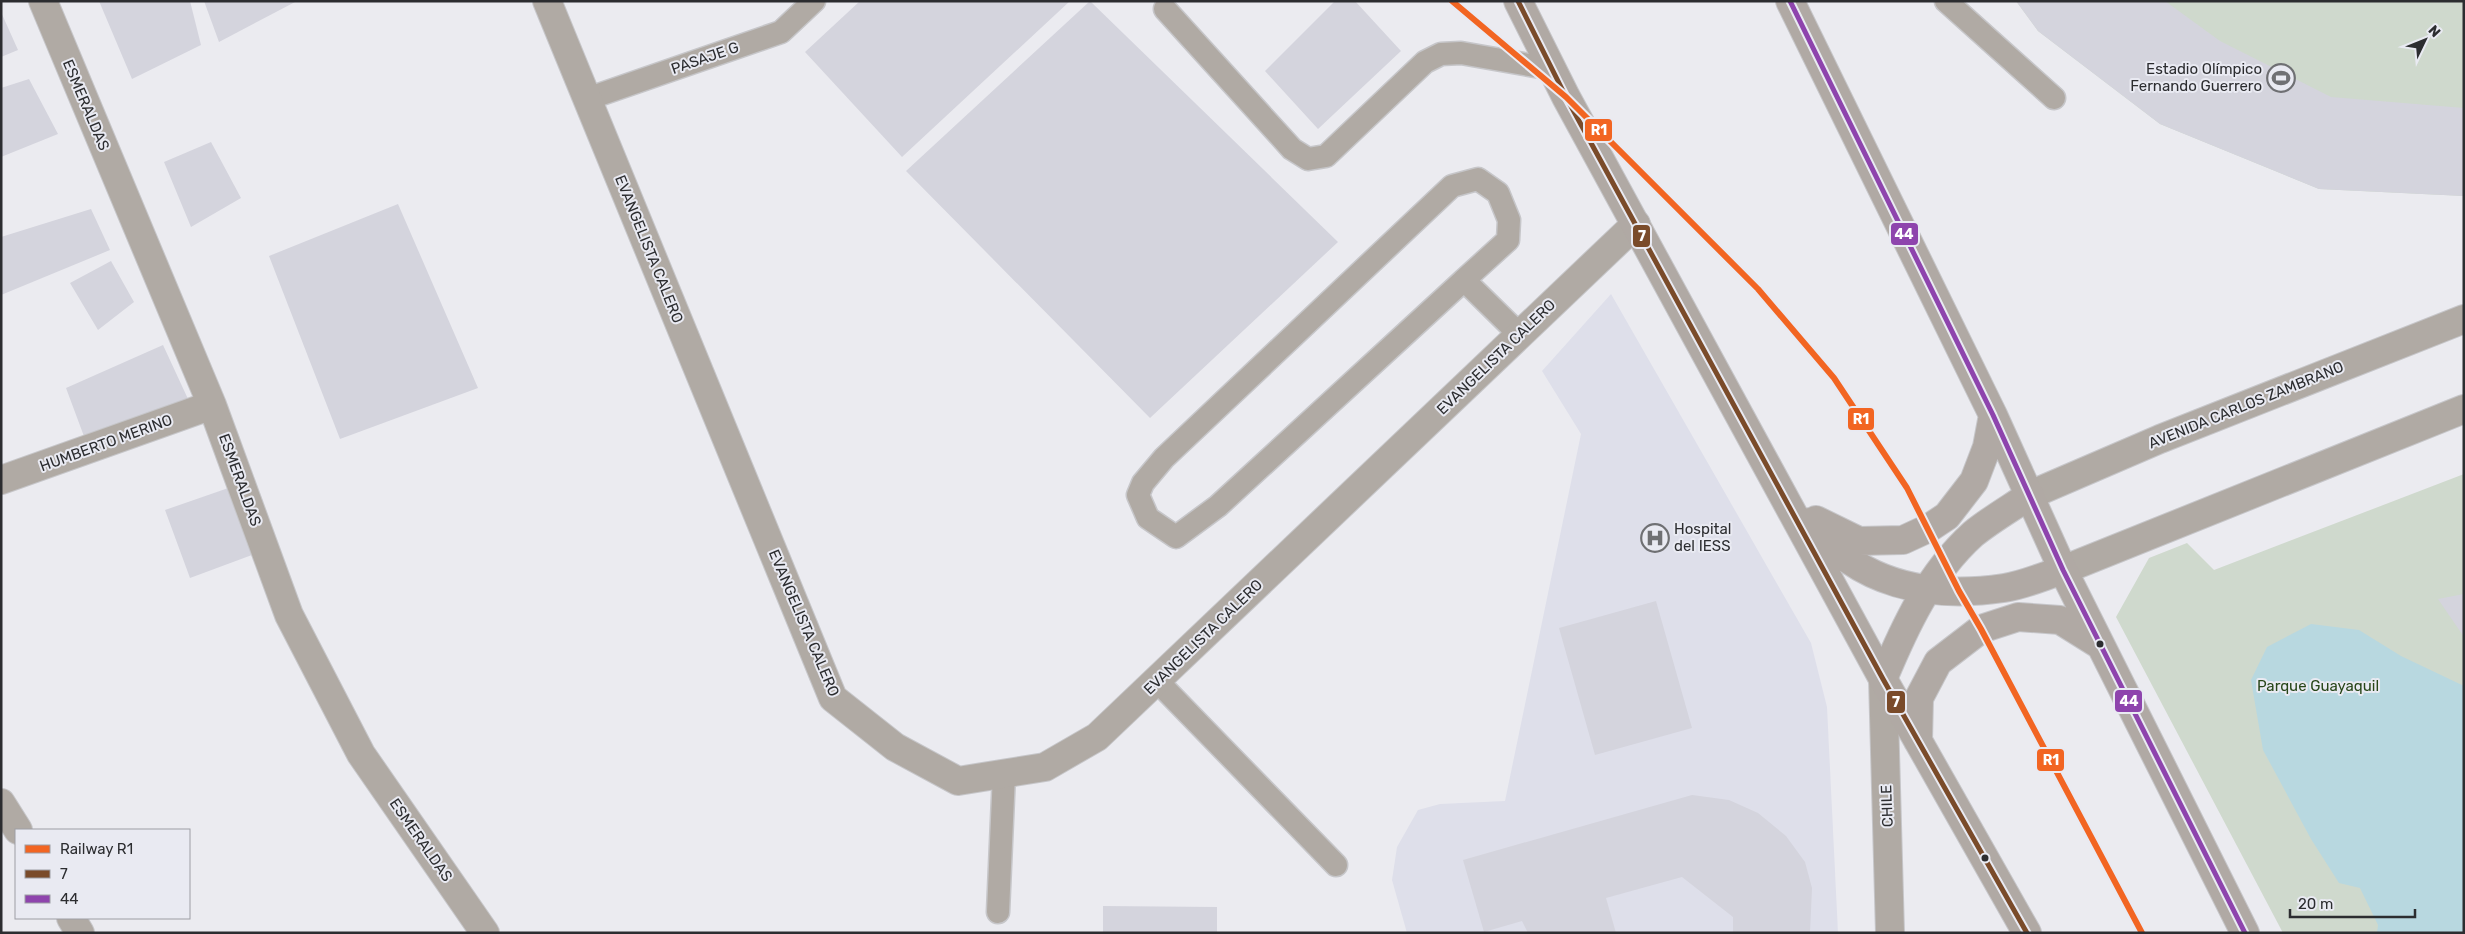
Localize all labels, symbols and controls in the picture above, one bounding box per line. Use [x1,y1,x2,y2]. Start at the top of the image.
north arrow [2400,15,2450,65]
text: N [2424,22,2444,41]
street label: PASAJE G [669,38,741,78]
street label: ESMERALDAS [59,57,113,153]
place label: Estadio Olímpico Fernando Guerrero [2130,60,2262,95]
sports icon: Estadio Olímpico Fernando Guerrero [2266,63,2296,93]
line badge: R1 [1584,118,1613,142]
text: R1 [1591,122,1607,139]
street label: EVANGELISTA CALERO [611,172,687,326]
line badge: 44 [1890,222,1919,246]
line badge: 7 [1632,224,1651,248]
text: 44 [1894,226,1914,243]
text: 7 [1638,228,1646,245]
street label: EVANGELISTA CALERO [1433,296,1559,418]
street label: AVENIDA CARLOS ZAMBRANO [2146,358,2346,452]
line badge: R1 [1847,407,1875,431]
street label: HUMBERTO MERINO [37,411,175,475]
text: R1 [1853,411,1869,428]
street label: ESMERALDAS [215,431,265,529]
place label: Hospital del IESS [1674,520,1731,555]
hospital icon: Hospital del IESS [1640,523,1670,553]
street label: EVANGELISTA CALERO [765,547,843,699]
street label: EVANGELISTA CALERO [1140,576,1266,698]
unlabelled marker [2095,639,2105,649]
park label: Parque Guayaquil [2257,677,2379,695]
line badge: 44 [2114,689,2143,713]
line badge: 7 [1886,690,1906,714]
text: 44 [2119,693,2139,710]
text: 7 [1892,694,1900,711]
line badge: R1 [2036,748,2065,772]
text: R1 [2043,752,2059,769]
street label: CHILE [1877,785,1897,827]
street label: ESMERALDAS [386,795,456,885]
legend [15,829,190,919]
text: Railway R1 [60,840,133,858]
unlabelled marker [1980,853,1990,863]
text: 7 [60,865,68,883]
scale bar [2290,886,2415,918]
text: 44 [60,890,79,908]
text: 20 m [2298,895,2333,913]

